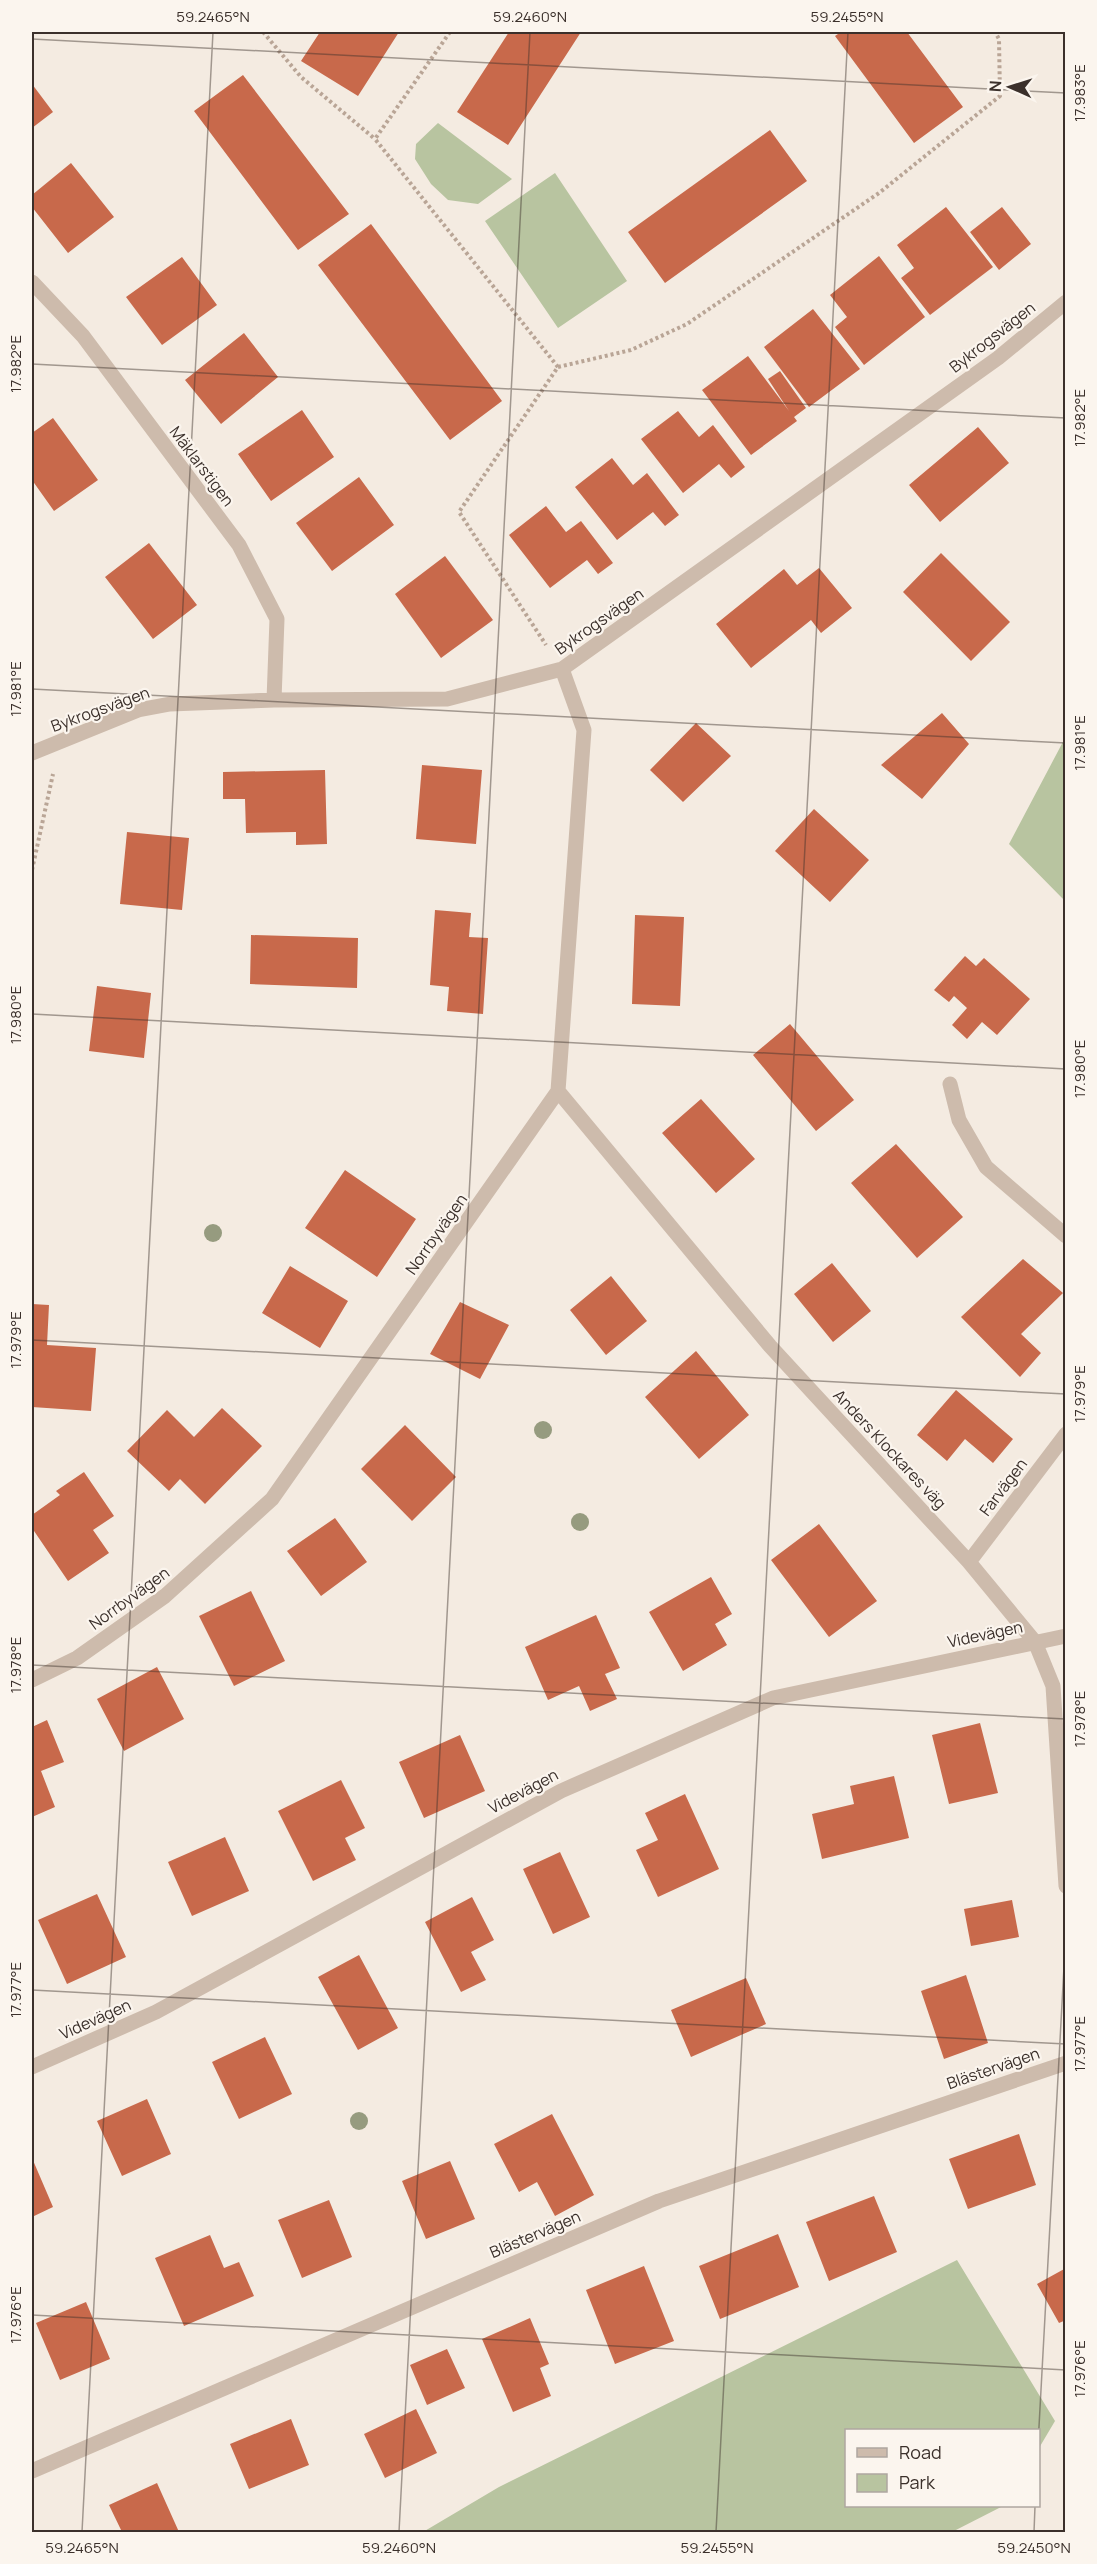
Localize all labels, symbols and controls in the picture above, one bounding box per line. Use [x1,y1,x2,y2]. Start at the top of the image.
text: 59.2465°N [176,6,250,27]
text: 59.2460°N [493,6,567,27]
text: 59.2455°N [811,6,883,27]
north arrow [980,57,1040,117]
text: 17.983°E [1069,64,1090,122]
text: N [984,80,1006,93]
street label: Bykrogsvägen [944,296,1040,378]
text: 17.982°E [5,335,26,393]
text: 17.982°E [1069,389,1090,447]
street label: Mäklarstigen [165,421,239,511]
street label: Bykrogsvägen [550,582,648,660]
text: 17.981°E [5,661,26,717]
street label: Bykrogsvägen [48,681,152,737]
text: 17.981°E [1069,715,1090,771]
text: 17.980°E [5,986,26,1044]
text: 17.980°E [1069,1040,1090,1098]
street label: Norrbyvägen [400,1189,472,1279]
text: 17.979°E [5,1311,26,1369]
text: 17.979°E [1069,1365,1090,1423]
street label: Anders Klockares väg [829,1384,951,1514]
street label: Farvägen [974,1454,1032,1520]
street label: Norrbyvägen [84,1561,174,1635]
street label: Videvägen [945,1615,1025,1653]
text: 17.978°E [5,1637,26,1693]
text: 17.978°E [1069,1691,1090,1747]
street label: Videvägen [484,1763,562,1819]
text: 17.977°E [5,1962,26,2018]
street label: Videvägen [56,1993,134,2045]
text: 17.977°E [1069,2016,1090,2072]
street label: Blästervägen [944,2042,1042,2094]
street label: Blästervägen [486,2205,584,2263]
text: 17.976°E [5,2286,26,2344]
text: 17.976°E [1069,2340,1090,2398]
legend [845,2429,1040,2507]
text: Road [899,2440,942,2464]
text: Park [899,2470,936,2494]
text: 59.2465°N [45,2537,119,2558]
text: 59.2460°N [362,2537,436,2558]
text: 59.2455°N [681,2537,753,2558]
text: 59.2450°N [997,2537,1071,2558]

